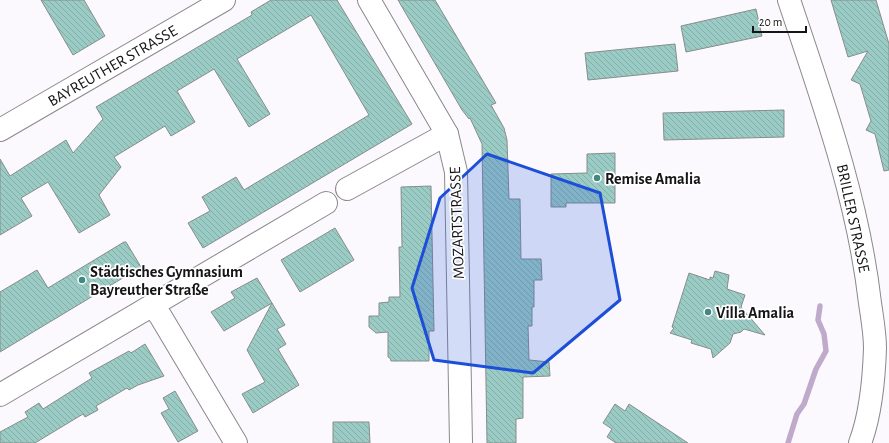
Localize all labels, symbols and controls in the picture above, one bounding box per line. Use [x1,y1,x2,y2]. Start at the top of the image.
scale bar [753,8,806,34]
text: 20 m [759,16,782,28]
street label: BAYREUTHER STRASSE [45,22,180,109]
street label: BRILLER STRASSE [834,163,872,274]
street label: MOZARTSTRASSE [447,166,467,279]
place label: Remise Amalia [605,171,701,187]
marker: Remise Amalia [592,173,602,183]
place label: Städtisches Gymnasium Bayreuther Straße [90,264,243,299]
marker: Städtisches Gymnasium Bayreuther Straße [77,275,87,285]
place label: Villa Amalia [716,305,795,321]
marker: Villa Amalia [703,307,713,317]

